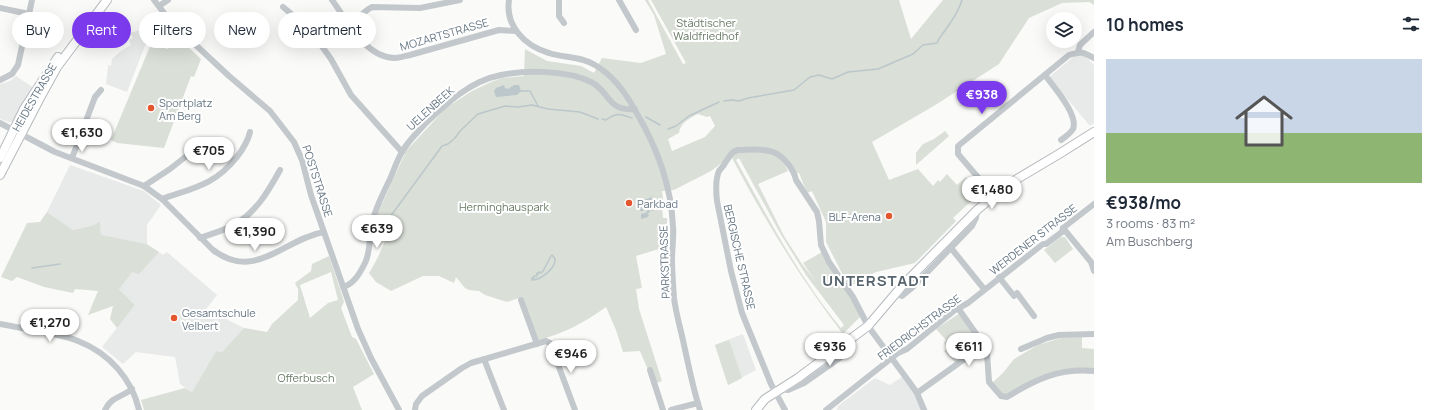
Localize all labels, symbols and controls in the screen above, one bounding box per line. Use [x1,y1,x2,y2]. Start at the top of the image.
chip: Buy [12,12,64,48]
chip: Rent [72,12,131,48]
chip: Filters [139,12,206,48]
chip: New [214,12,270,48]
chip: Apartment [278,12,376,48]
map controls [1046,12,1082,48]
button: layers [1046,12,1082,48]
text: 10 homes [1106,13,1184,36]
icon: filters [1400,13,1422,35]
street label: MOZARTSTRASSE [398,14,490,54]
park label: Städtischer Waldfriedhof [673,15,739,43]
street label: HEIDESTRASSE [8,60,60,134]
pin: €938 [958,81,1006,115]
street label: UELENBEEK [403,82,457,133]
text: €938 [966,85,998,103]
icon: home [1228,85,1300,157]
place label: Sportplatz Am Berg [159,95,213,123]
marker: Sportplatz Am Berg [146,103,156,113]
pin: €1,630 [49,119,115,153]
text: €1,630 [61,123,103,141]
pin: €705 [185,137,233,171]
text: €705 [193,141,225,159]
street label: POSTSTRASSE [299,143,337,219]
pin: €1,480 [959,176,1025,210]
text: €1,480 [971,180,1013,198]
text: €938/mo [1106,191,1181,214]
place label: Parkbad [637,196,678,211]
marker: Parkbad [624,198,634,208]
park label: Herminghauspark [459,199,549,214]
street label: WERDENER STRASSE [986,200,1080,278]
street label: BERGISCHE STRASSE [721,203,759,311]
place label: BLF-Arena [829,209,881,224]
marker: BLF-Arena [884,211,894,221]
text: 3 rooms · 83 m² [1106,214,1195,232]
pin: €639 [353,215,401,249]
pin: €1,390 [222,218,288,252]
text: €639 [361,219,393,237]
text: €1,390 [234,222,276,240]
street label: PARKSTRASSE [655,225,673,299]
text: Am Buschberg [1106,232,1193,250]
district label: UNTERSTADT [822,270,930,291]
street label: FRIEDRICHSTRASSE [874,291,964,363]
place label: Gesamtschule Velbert [182,305,256,333]
pin: €1,270 [17,309,83,343]
text: €1,270 [29,313,71,331]
marker: Gesamtschule Velbert [169,313,179,323]
pin: €936 [806,333,854,367]
pin: €611 [945,333,993,367]
text: €936 [814,337,846,355]
text: €611 [955,337,983,355]
pin: €946 [547,340,595,374]
text: €946 [555,344,587,362]
park label: Offerbusch [278,370,334,385]

